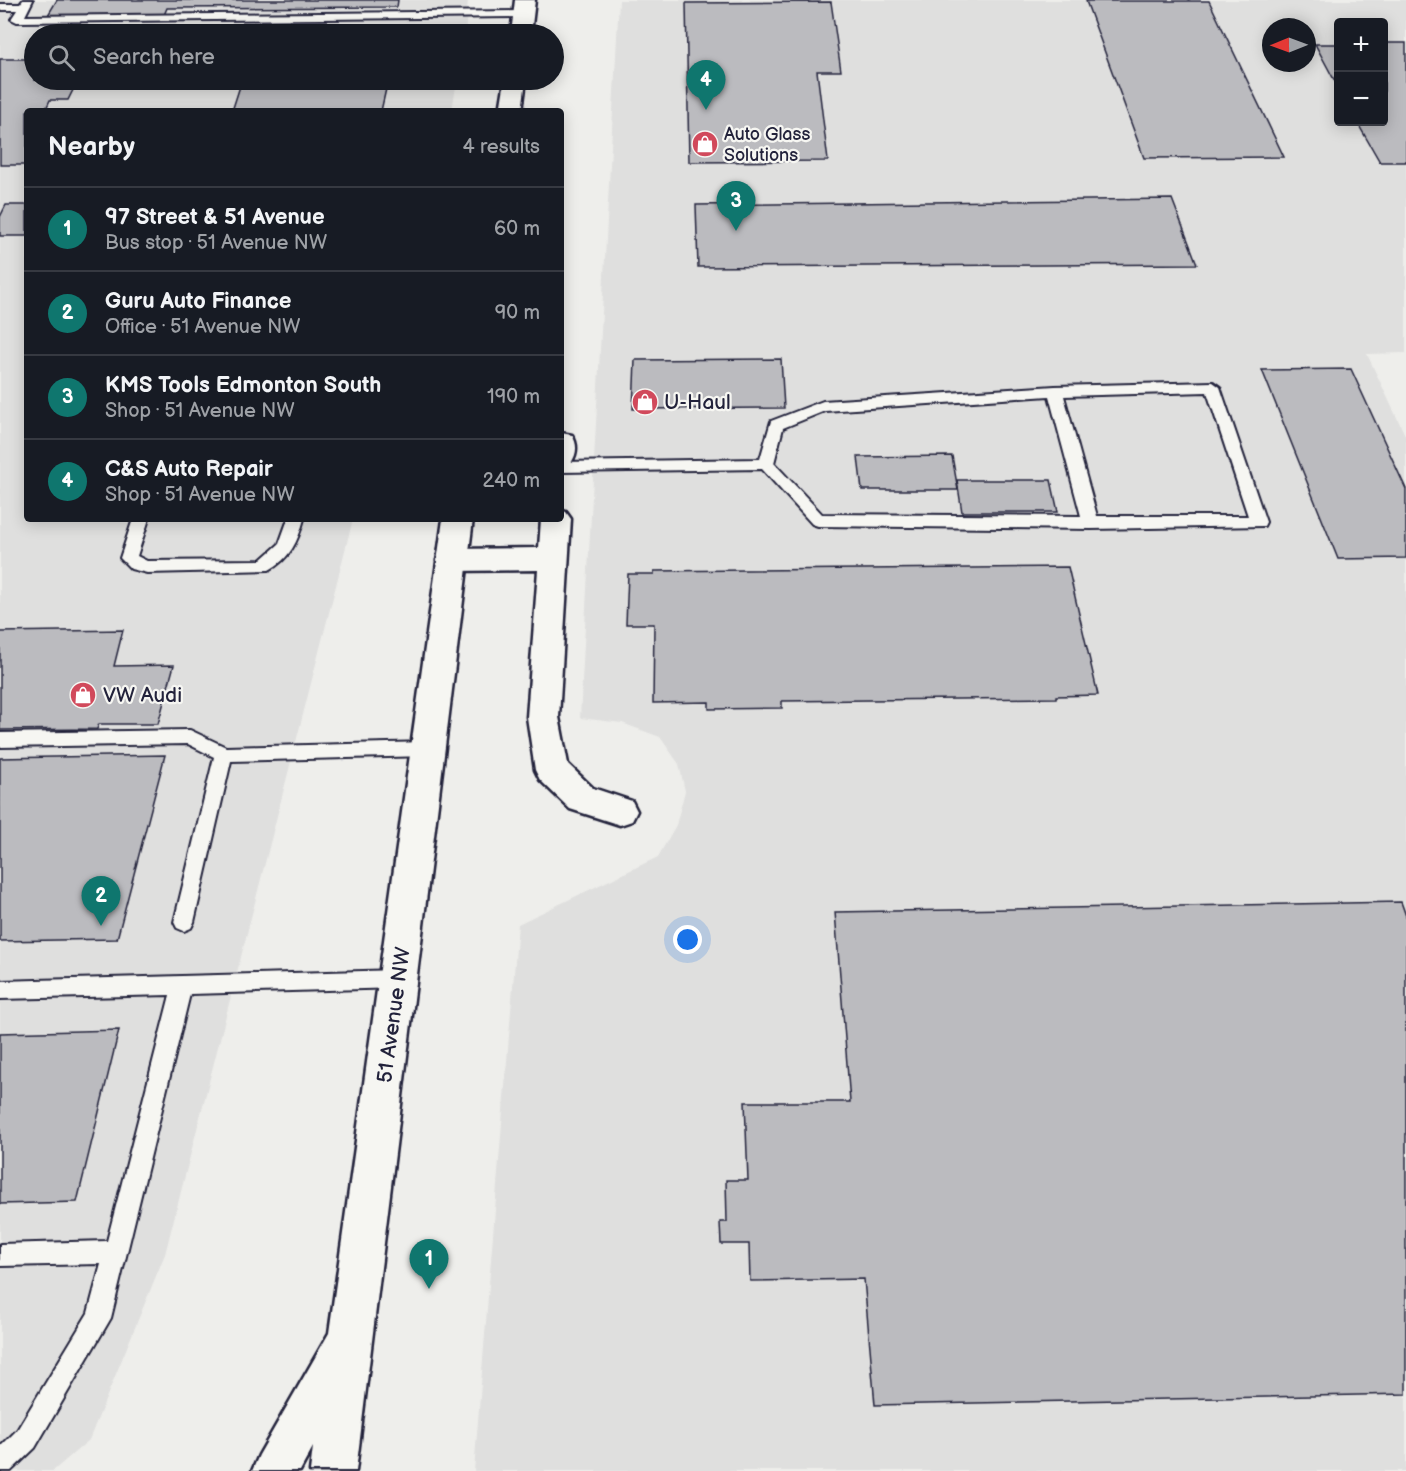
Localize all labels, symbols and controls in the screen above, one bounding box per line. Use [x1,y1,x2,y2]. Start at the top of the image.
north arrow [1262,18,1316,72]
map controls [1334,18,1388,126]
button: + [1334,18,1388,72]
search box [24,24,564,90]
icon: search [45,41,78,74]
text: Search here [93,44,215,71]
pin: 4 [686,60,726,110]
button: − [1334,72,1388,126]
place label: Auto Glass Solutions [724,124,810,166]
shop icon: Auto Glass Solutions [690,129,720,159]
text: Nearby [48,132,135,163]
text: 4 results [462,135,540,159]
pin: 3 [716,182,756,231]
text: 97 Street & 51 Avenue [105,204,325,231]
text: 1 [63,217,72,241]
text: 60 m [494,217,540,241]
text: Bus stop · 51 Avenue NW [105,231,327,255]
text: Guru Auto Finance [105,288,291,315]
text: 2 [62,301,73,325]
text: 90 m [495,301,540,325]
text: Office · 51 Avenue NW [105,315,301,339]
text: KMS Tools Edmonton South [105,372,381,399]
text: 3 [62,385,73,409]
text: 190 m [487,385,540,409]
shop icon: U-Haul [630,387,660,417]
place label: U-Haul [664,390,731,415]
text: Shop · 51 Avenue NW [105,399,295,423]
text: C&S Auto Repair [105,456,273,483]
text: 4 [62,469,73,493]
text: 240 m [483,469,540,493]
text: Shop · 51 Avenue NW [105,483,295,507]
shop icon: VW Audi [68,680,98,710]
place label: VW Audi [103,683,182,708]
pin: 2 [82,876,120,926]
your location [673,925,702,954]
street label: 51 Avenue NW [372,945,416,1085]
pin: 1 [410,1240,448,1289]

